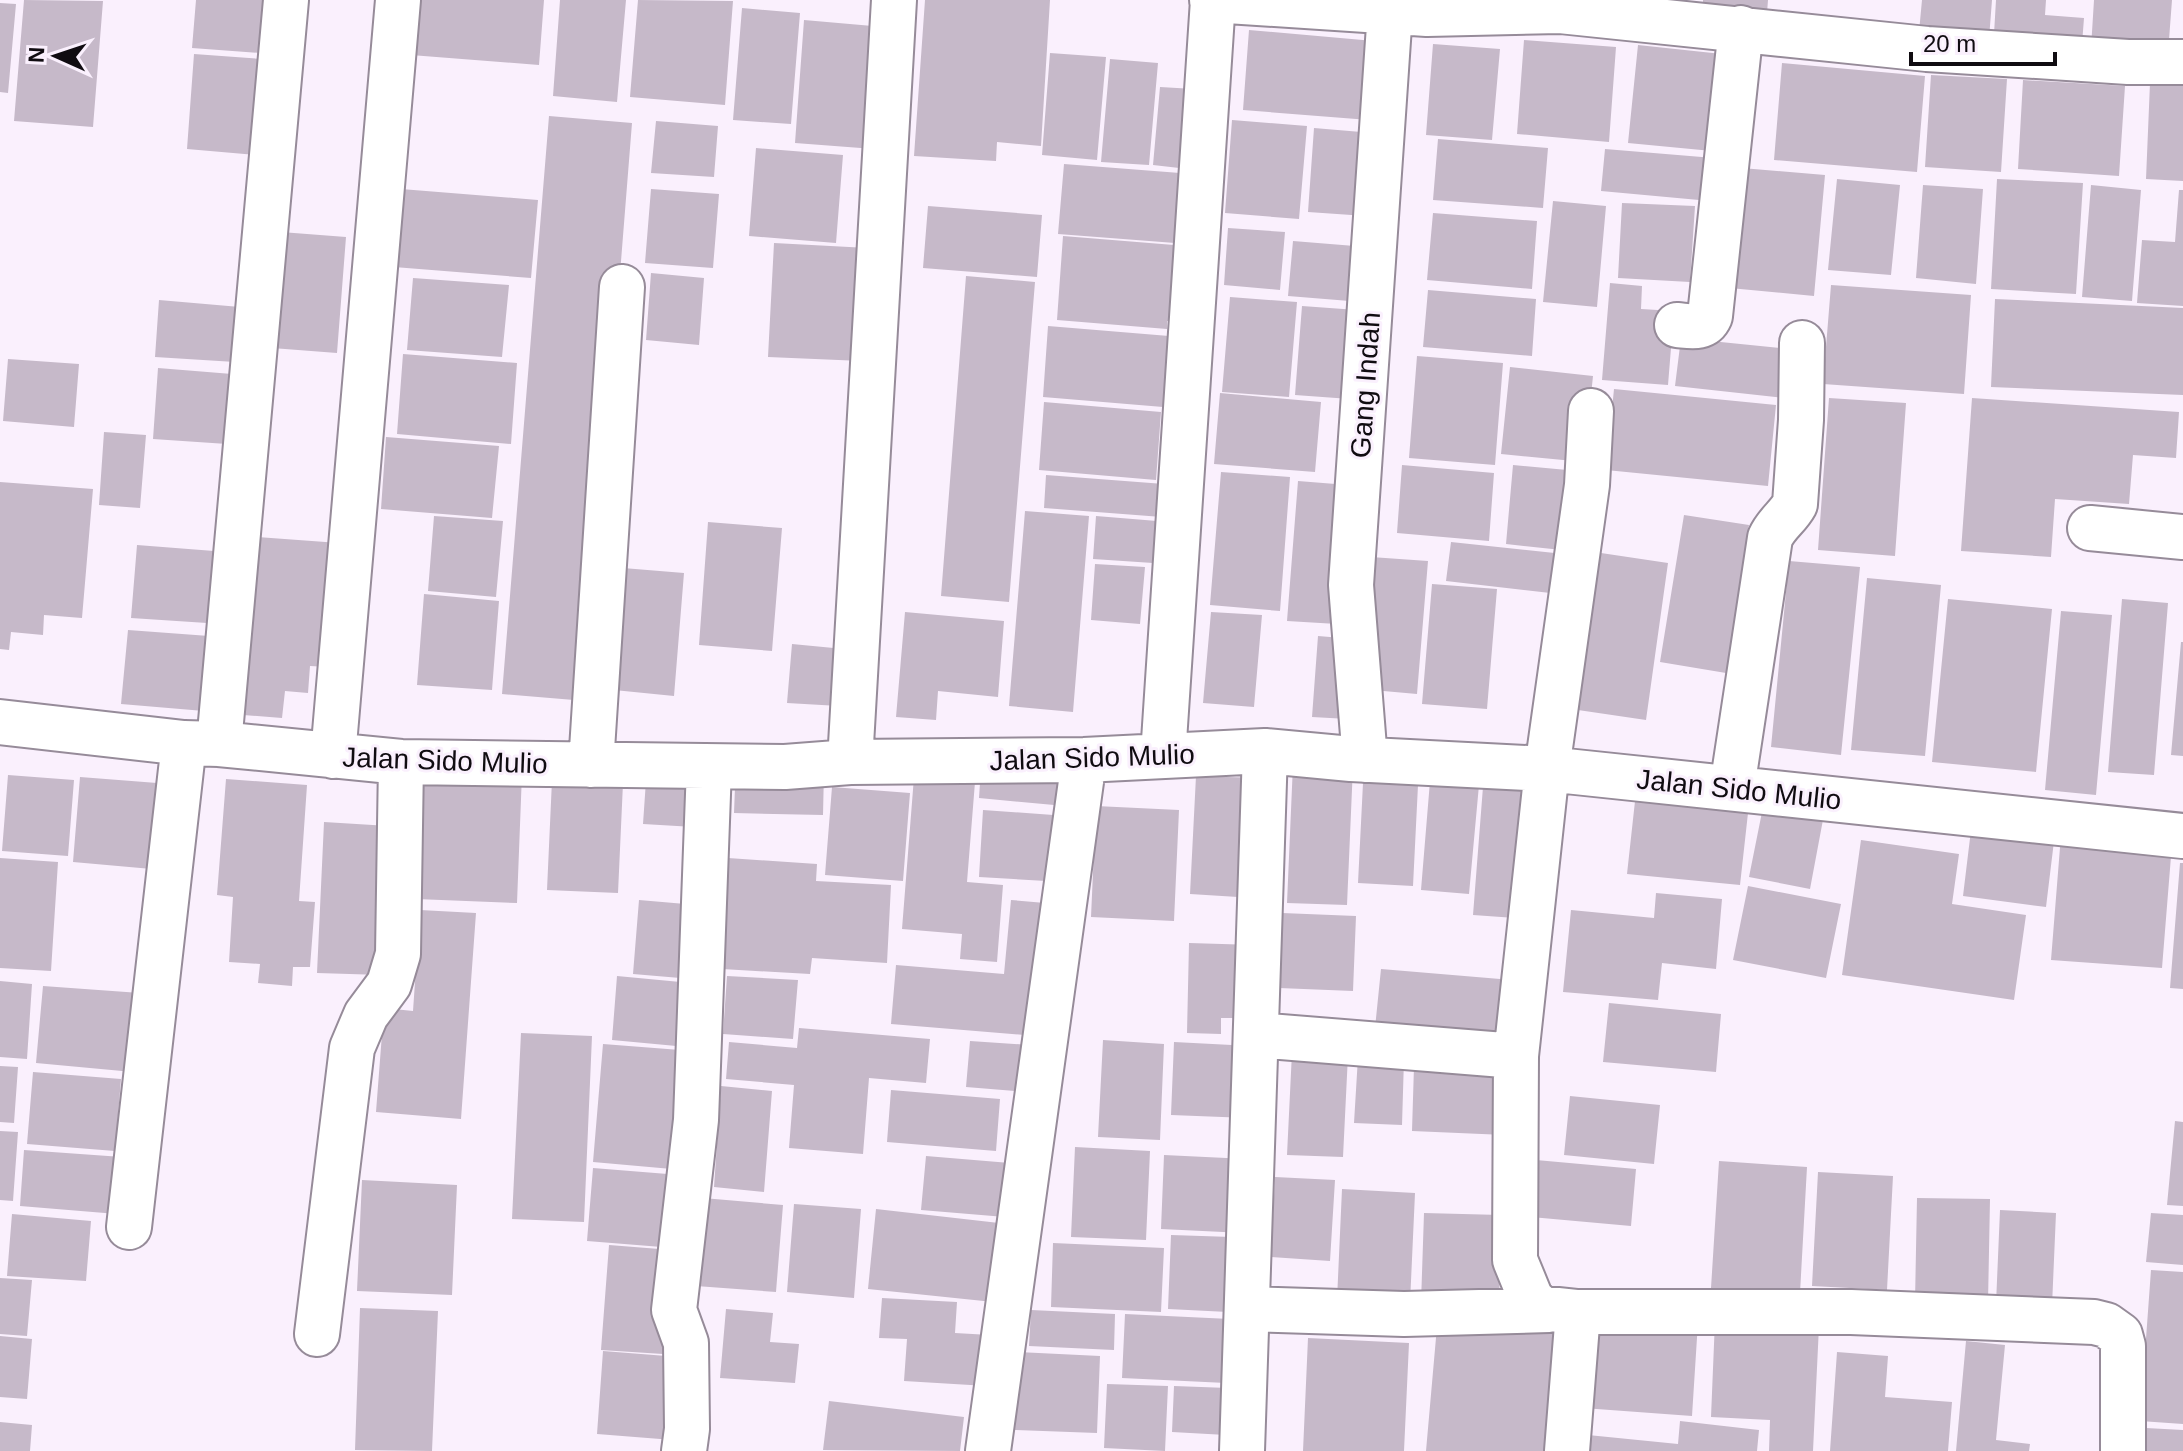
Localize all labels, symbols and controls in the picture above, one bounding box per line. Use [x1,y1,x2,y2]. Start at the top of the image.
north arrow [16,16,96,96]
scale bar [1911,16,2055,66]
text: 20 m [1923,30,1976,57]
text: N [24,46,49,64]
street label: Gang Indah [1345,311,1386,459]
street label: Jalan Sido Mulio [989,738,1195,777]
street label: Jalan Sido Mulio [342,741,548,780]
street label: Jalan Sido Mulio [1635,763,1843,816]

